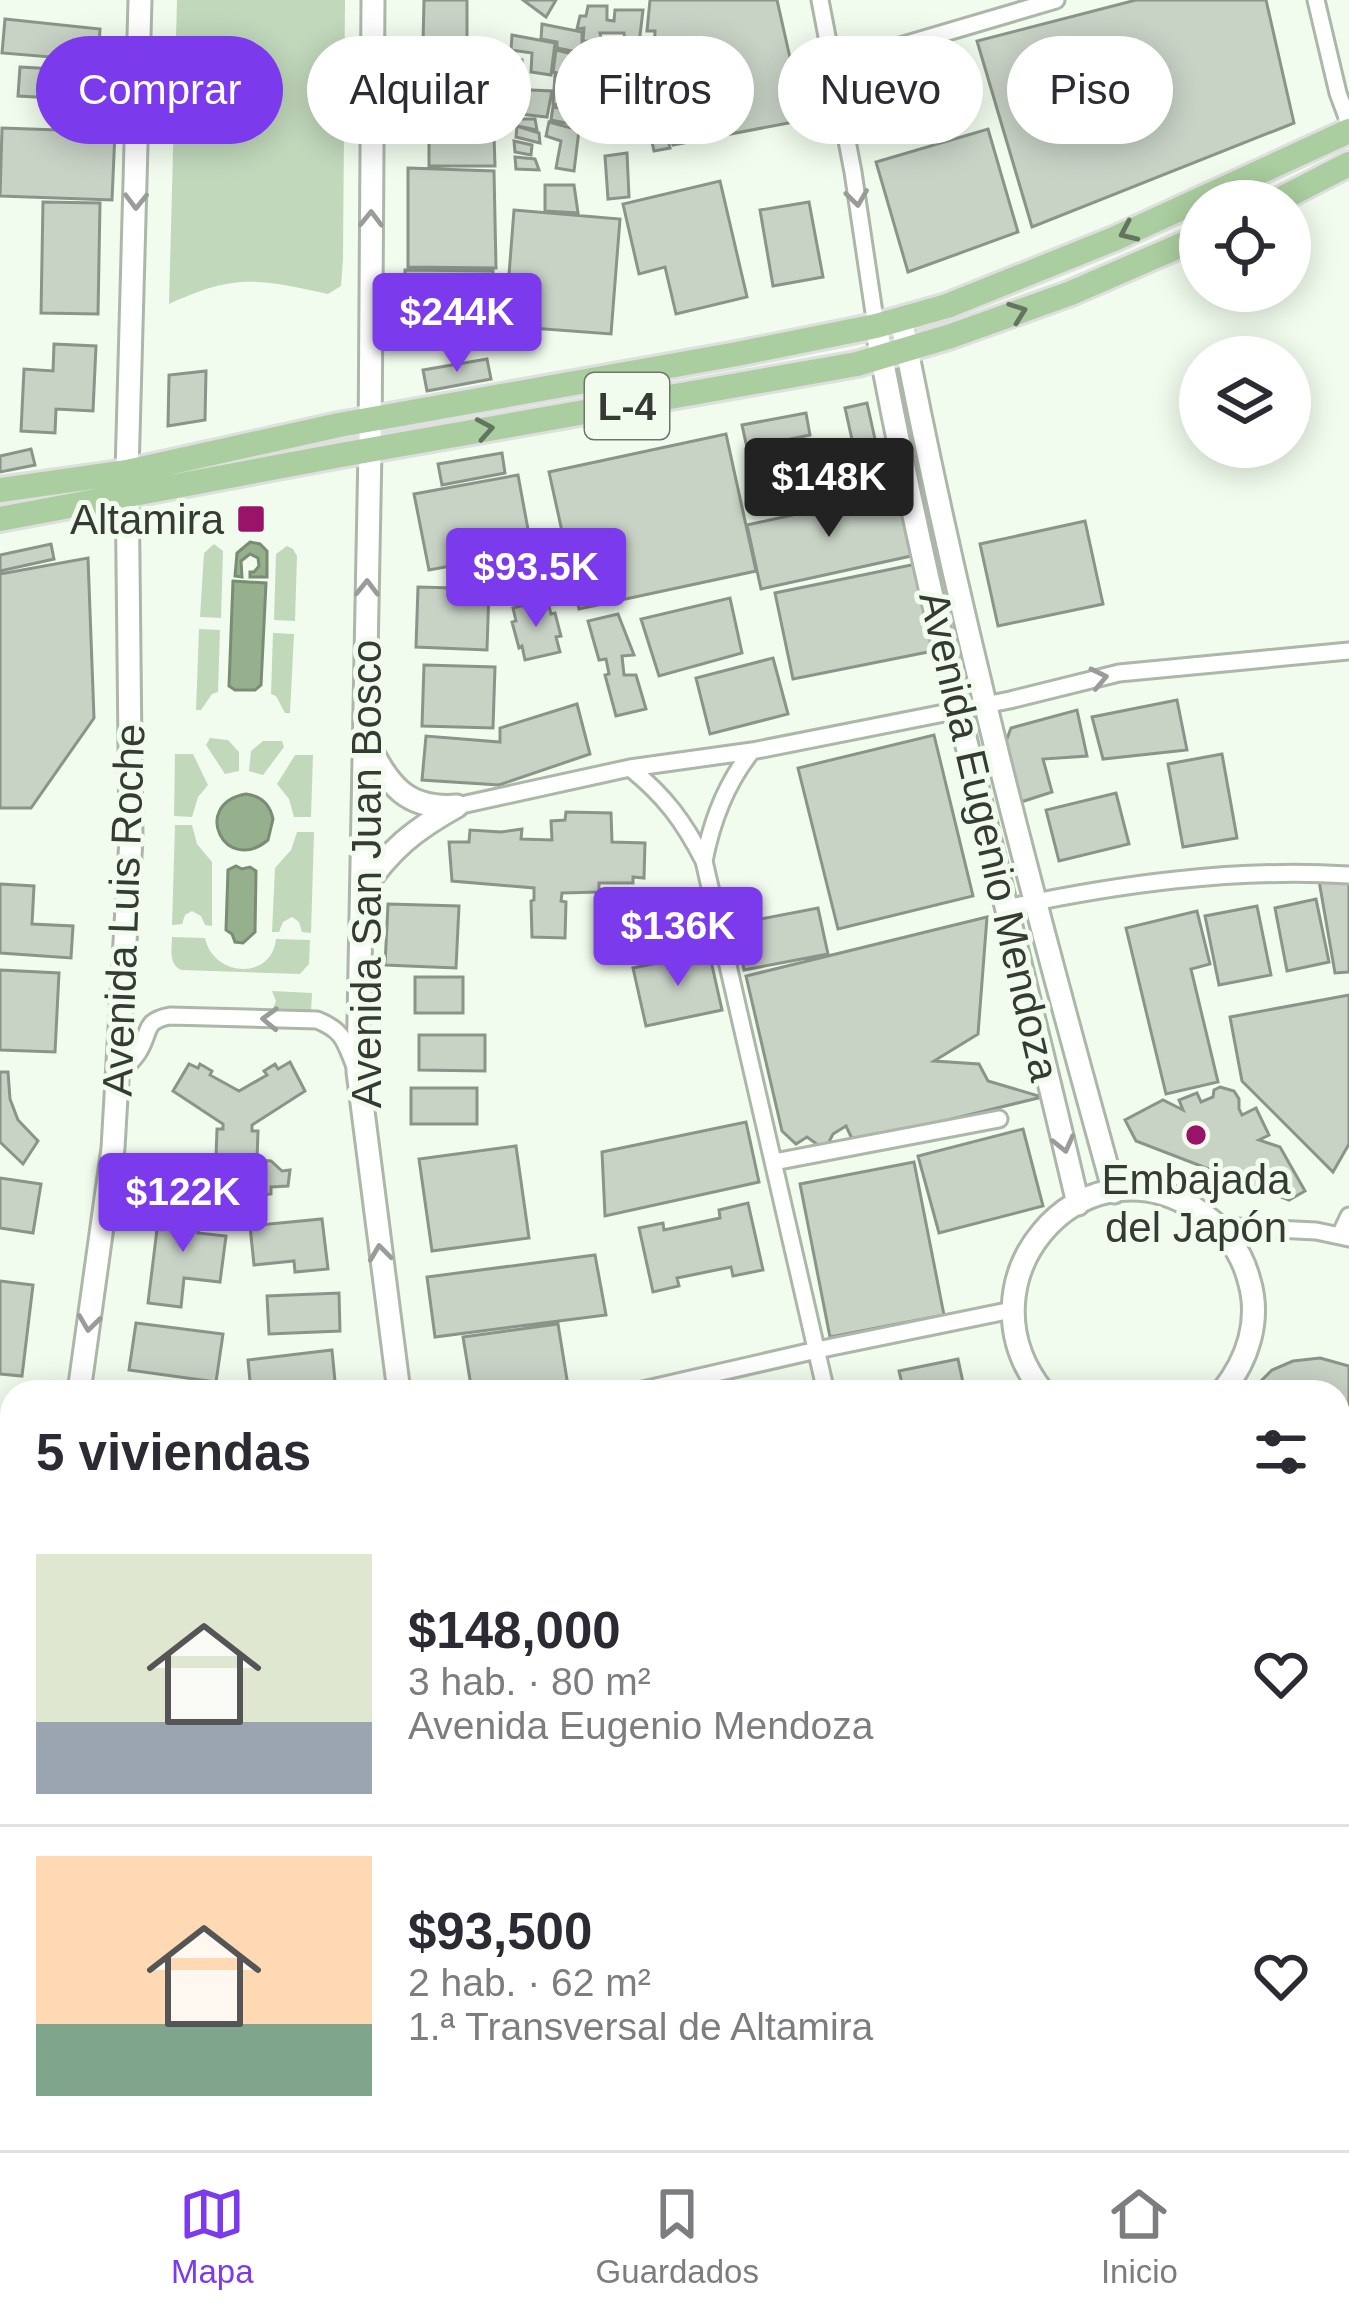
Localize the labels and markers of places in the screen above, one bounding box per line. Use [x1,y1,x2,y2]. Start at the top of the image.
pin: $244K [373,273,541,375]
pin: $148K [745,438,913,540]
place label: Altamira [70,496,225,543]
marker: Altamira [235,503,267,535]
pin: $93.5K [438,528,634,630]
pin: $136K [594,887,762,989]
marker: Embajada del Japón [1183,1122,1209,1148]
pin: $122K [99,1153,267,1255]
place label: Embajada del Japón [1101,1156,1291,1251]

